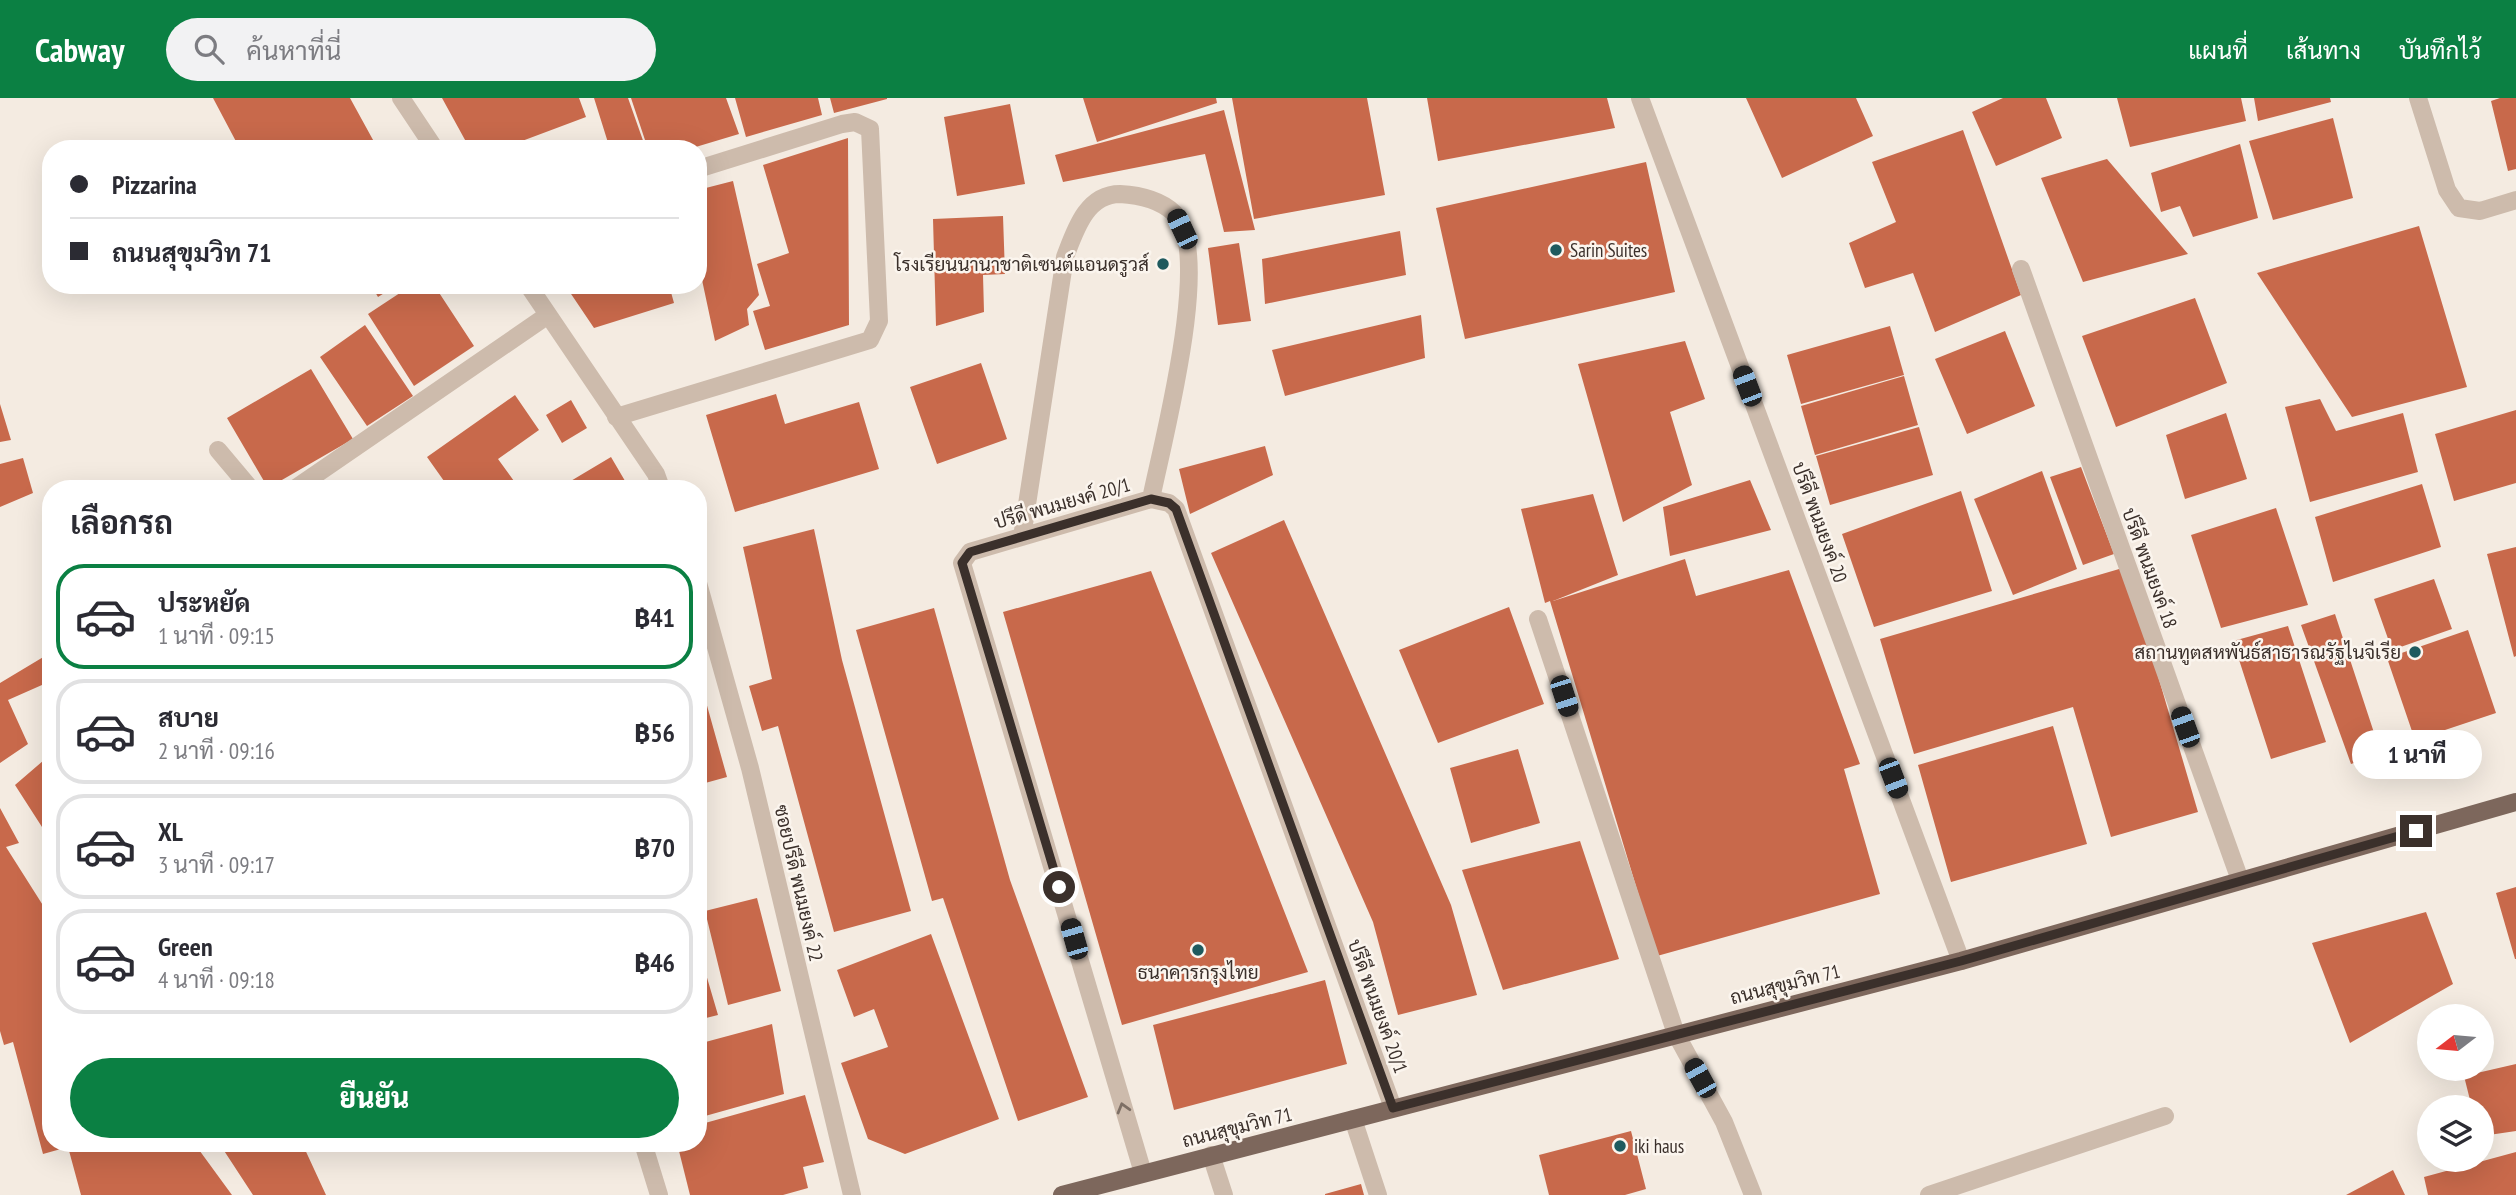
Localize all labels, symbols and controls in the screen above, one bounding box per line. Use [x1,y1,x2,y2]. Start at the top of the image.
search box [166,18,656,81]
text: Cabway [35,28,124,71]
icon: search [190,30,228,68]
text: ค้นหาที่นี่ [246,34,341,67]
text: แผนที่ [2188,35,2248,66]
text: เส้นทาง [2286,35,2361,66]
text: บันทึกไว้ [2399,35,2481,66]
text: Pizzarina [112,168,197,201]
car [1164,206,1201,252]
text: ถนนสุขุมวิท 71 [112,236,271,269]
place label: Sarin Suites [1570,238,1647,262]
marker: Sarin Suites [1548,242,1564,258]
place label: โรงเรียนนานาชาติเซนต์แอนดรูวส์ [893,252,1149,278]
marker: โรงเรียนนานาชาติเซนต์แอนดรูวส์ [1155,256,1171,272]
car [1730,363,1765,409]
street label: ปรีดี พนมยงค์ 20 [1787,458,1853,586]
street label: ปรีดี พนมยงค์ 20/1 [991,472,1133,534]
text: เลือกรถ [70,501,173,543]
street label: ปรีดี พนมยงค์ 18 [2117,504,2183,632]
icon: car [74,585,137,648]
text: ประหยัด [158,586,251,619]
text: ฿41 [634,601,675,634]
text: 1 นาที · 09:15 [158,621,275,650]
place label: สถานทูตสหพันธ์สาธารณรัฐไนจีเรีย [2134,640,2401,666]
marker: สถานทูตสหพันธ์สาธารณรัฐไนจีเรีย [2407,644,2423,660]
car [1548,673,1581,719]
icon: car [74,700,137,763]
text: สบาย [158,701,219,734]
car [2168,704,2203,750]
text: ฿56 [634,716,675,749]
callout: 1 นาที [2351,730,2481,778]
text: 2 นาที · 09:16 [158,736,275,765]
text: 1 นาที [2388,740,2446,769]
car [1876,755,1911,801]
street label: ซอยปรีดี พนมยงค์ 22 [769,802,829,964]
icon: car [74,815,137,878]
text: XL [158,815,183,848]
route end [2400,815,2432,847]
text: ฿70 [634,831,675,864]
text: 3 นาที · 09:17 [158,850,275,879]
route start [1043,871,1075,903]
car [1059,916,1090,962]
icon: car [74,930,137,993]
text: Green [158,930,213,963]
street label: ปรีดี พนมยงค์ 20/1 [1343,936,1413,1076]
marker: ธนาคารกรุงไทย [1190,942,1206,958]
text: ฿46 [634,946,675,979]
street label: ถนนสุขุมวิท 71 [1727,959,1843,1010]
place label: ธนาคารกรุงไทย [1137,960,1259,985]
text: 4 นาที · 09:18 [158,965,275,994]
north arrow [2417,1004,2494,1082]
map controls [2417,1004,2494,1172]
car [1681,1055,1720,1101]
button: ยืนยัน [70,1058,679,1138]
button: layers [2417,1095,2494,1172]
one-way arrow [1117,1102,1132,1114]
street label: ถนนสุขุมวิท 71 [1179,1102,1295,1153]
place label: iki haus [1634,1134,1684,1158]
marker: iki haus [1612,1138,1628,1154]

